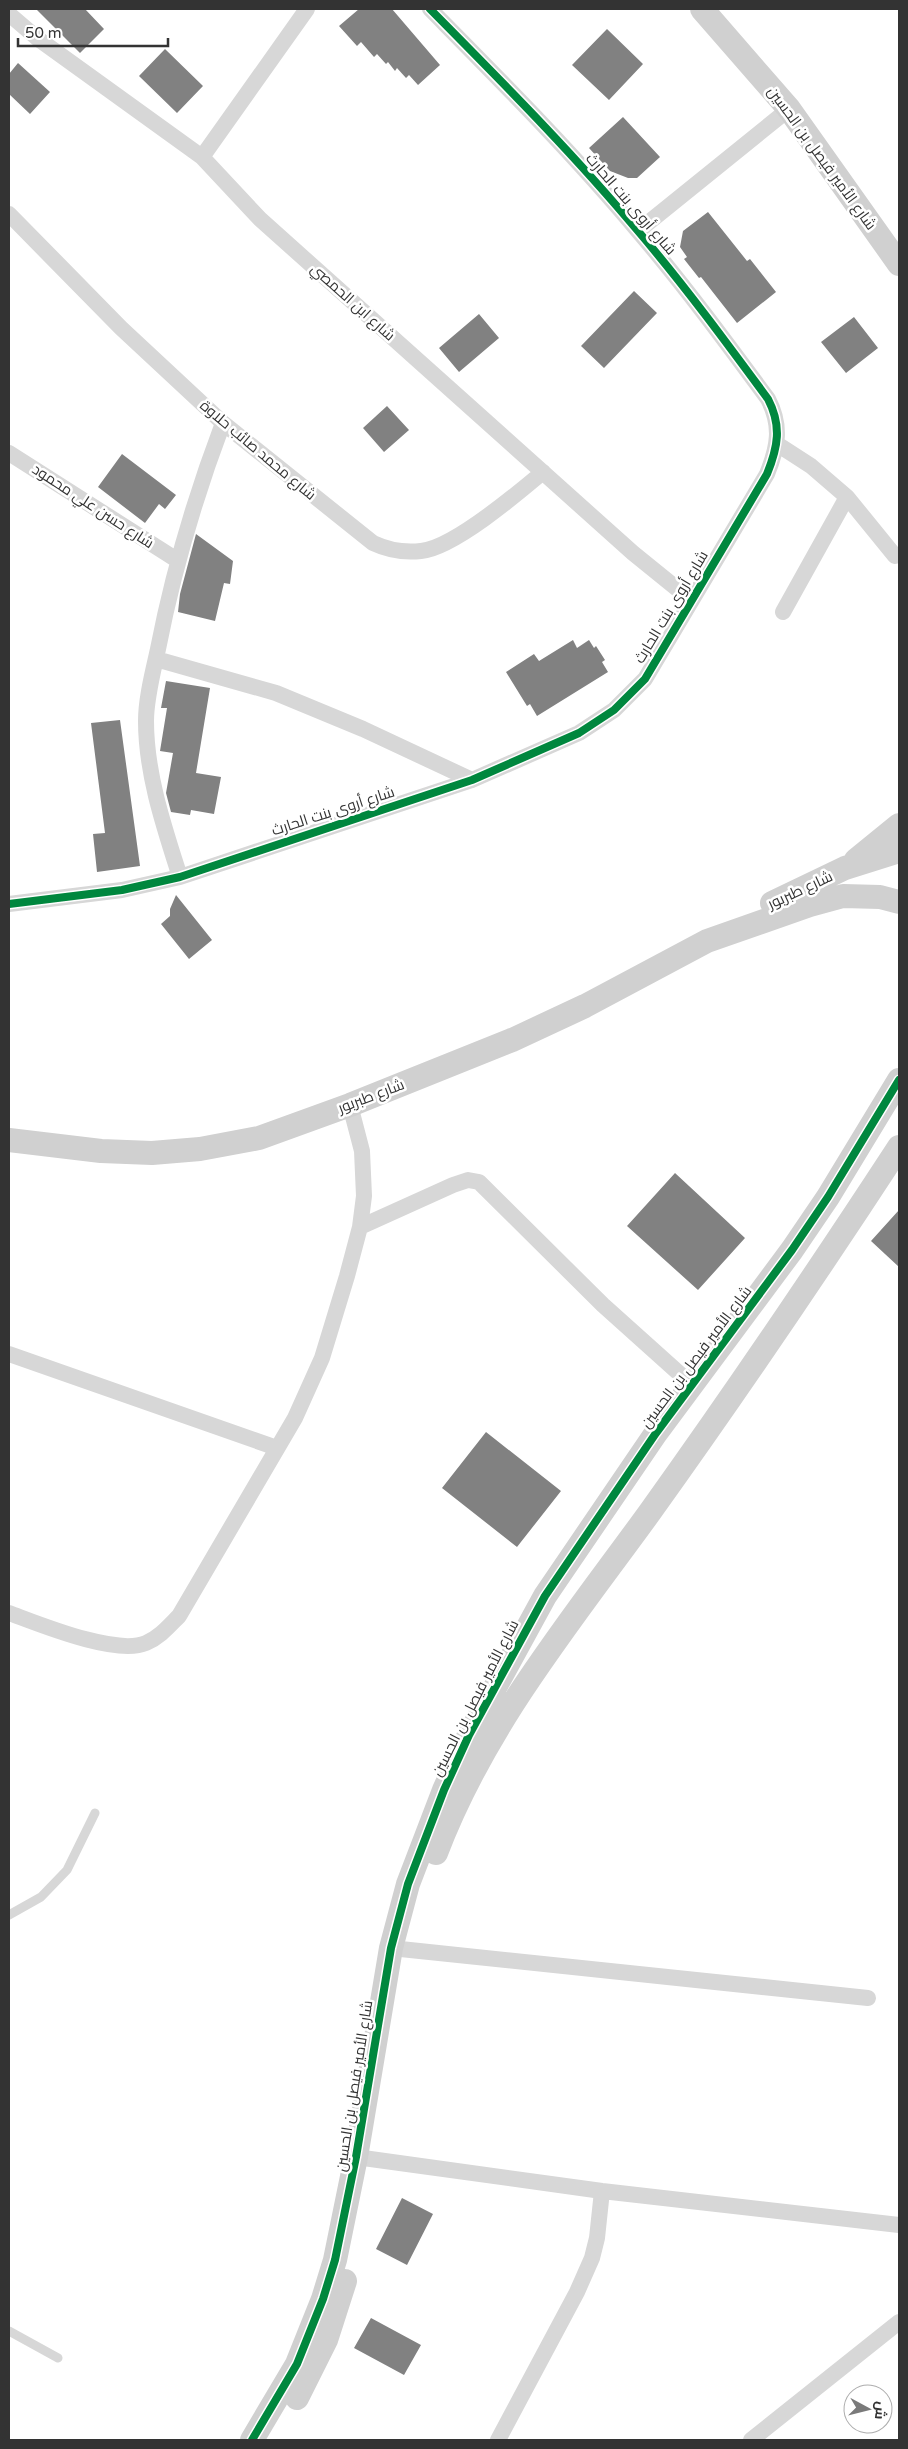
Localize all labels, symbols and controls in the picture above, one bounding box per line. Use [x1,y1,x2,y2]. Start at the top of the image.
scale bar [18,15,168,47]
text: 50 m [25,24,62,42]
street label: شارع الأمير فيصل بن الحسين [762,83,880,235]
street label: شارع أروى بنت الحارث [581,149,681,260]
street label: شارع ابن الحمصي [305,259,399,347]
street label: شارع محمد صائب حلاوة [195,396,320,505]
street label: شارع حسن علي محمود [27,460,157,555]
street label: شارع أروى بنت الحارث [629,547,714,668]
street label: شارع أروى بنت الحارث [269,782,397,841]
street label: شارع طبربور [764,867,836,915]
street label: شارع طبربور [334,1075,407,1119]
street label: شارع الأمير فيصل بن الحسين [637,1282,757,1433]
street label: شارع الأمير فيصل بن الحسين [428,1617,524,1780]
street label: شارع الأمير فيصل بن الحسين [332,1999,378,2173]
north arrow [843,2384,893,2434]
text: ش [871,2401,890,2421]

